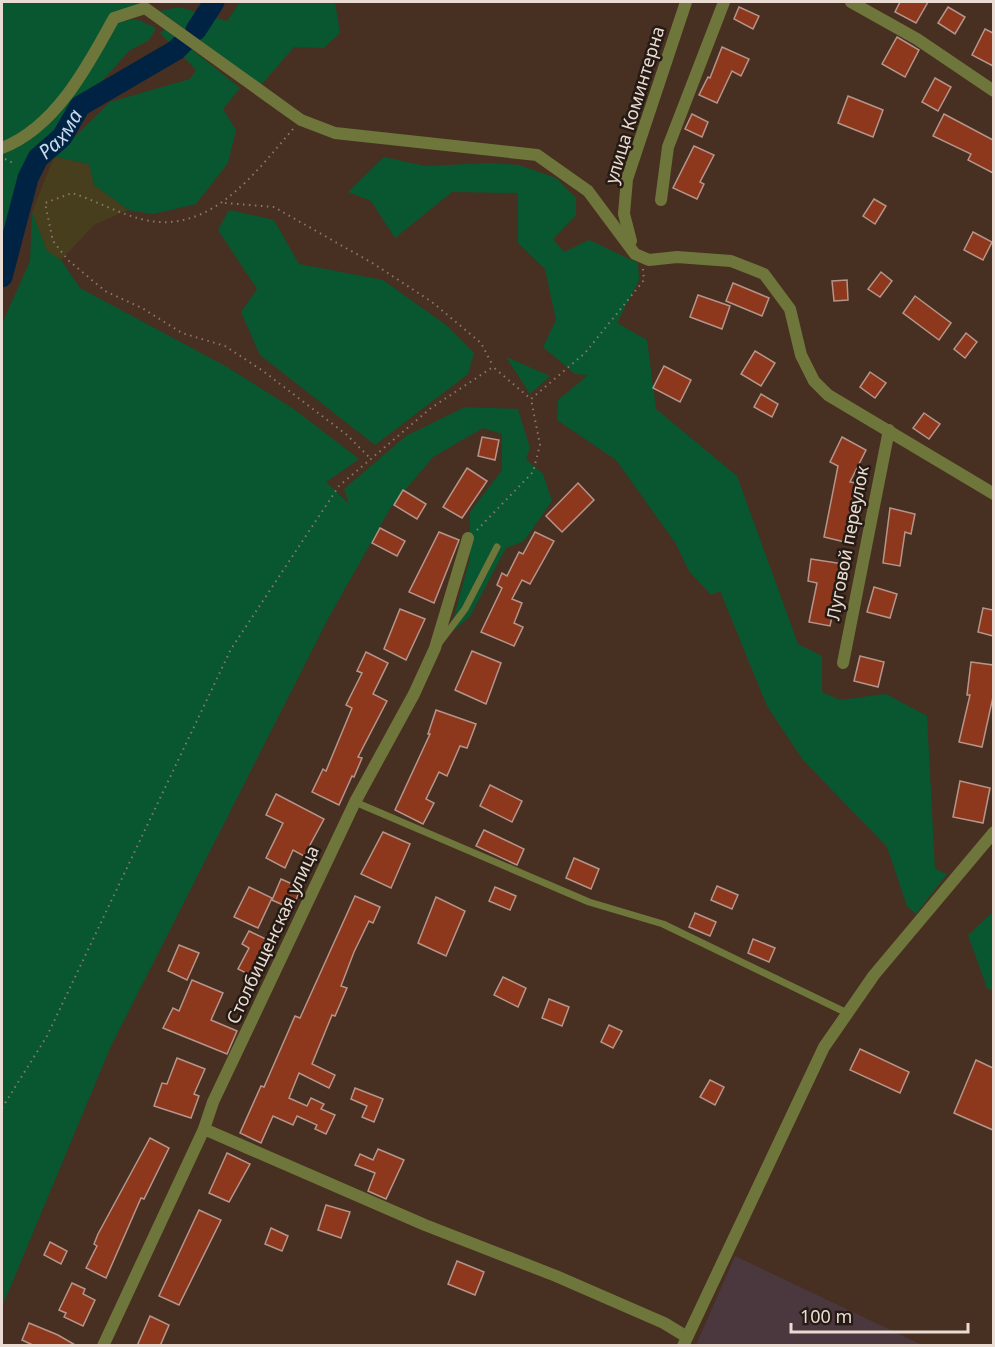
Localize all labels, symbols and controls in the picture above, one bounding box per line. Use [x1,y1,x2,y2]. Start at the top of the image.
street label: улица Коминтерна [599,23,669,186]
water label: Рахма [32,104,88,165]
street label: Луговой переулок [820,463,874,622]
street label: Столбищенская улица [220,842,324,1028]
scale bar [791,1296,968,1334]
text: 100 m [800,1304,852,1328]

